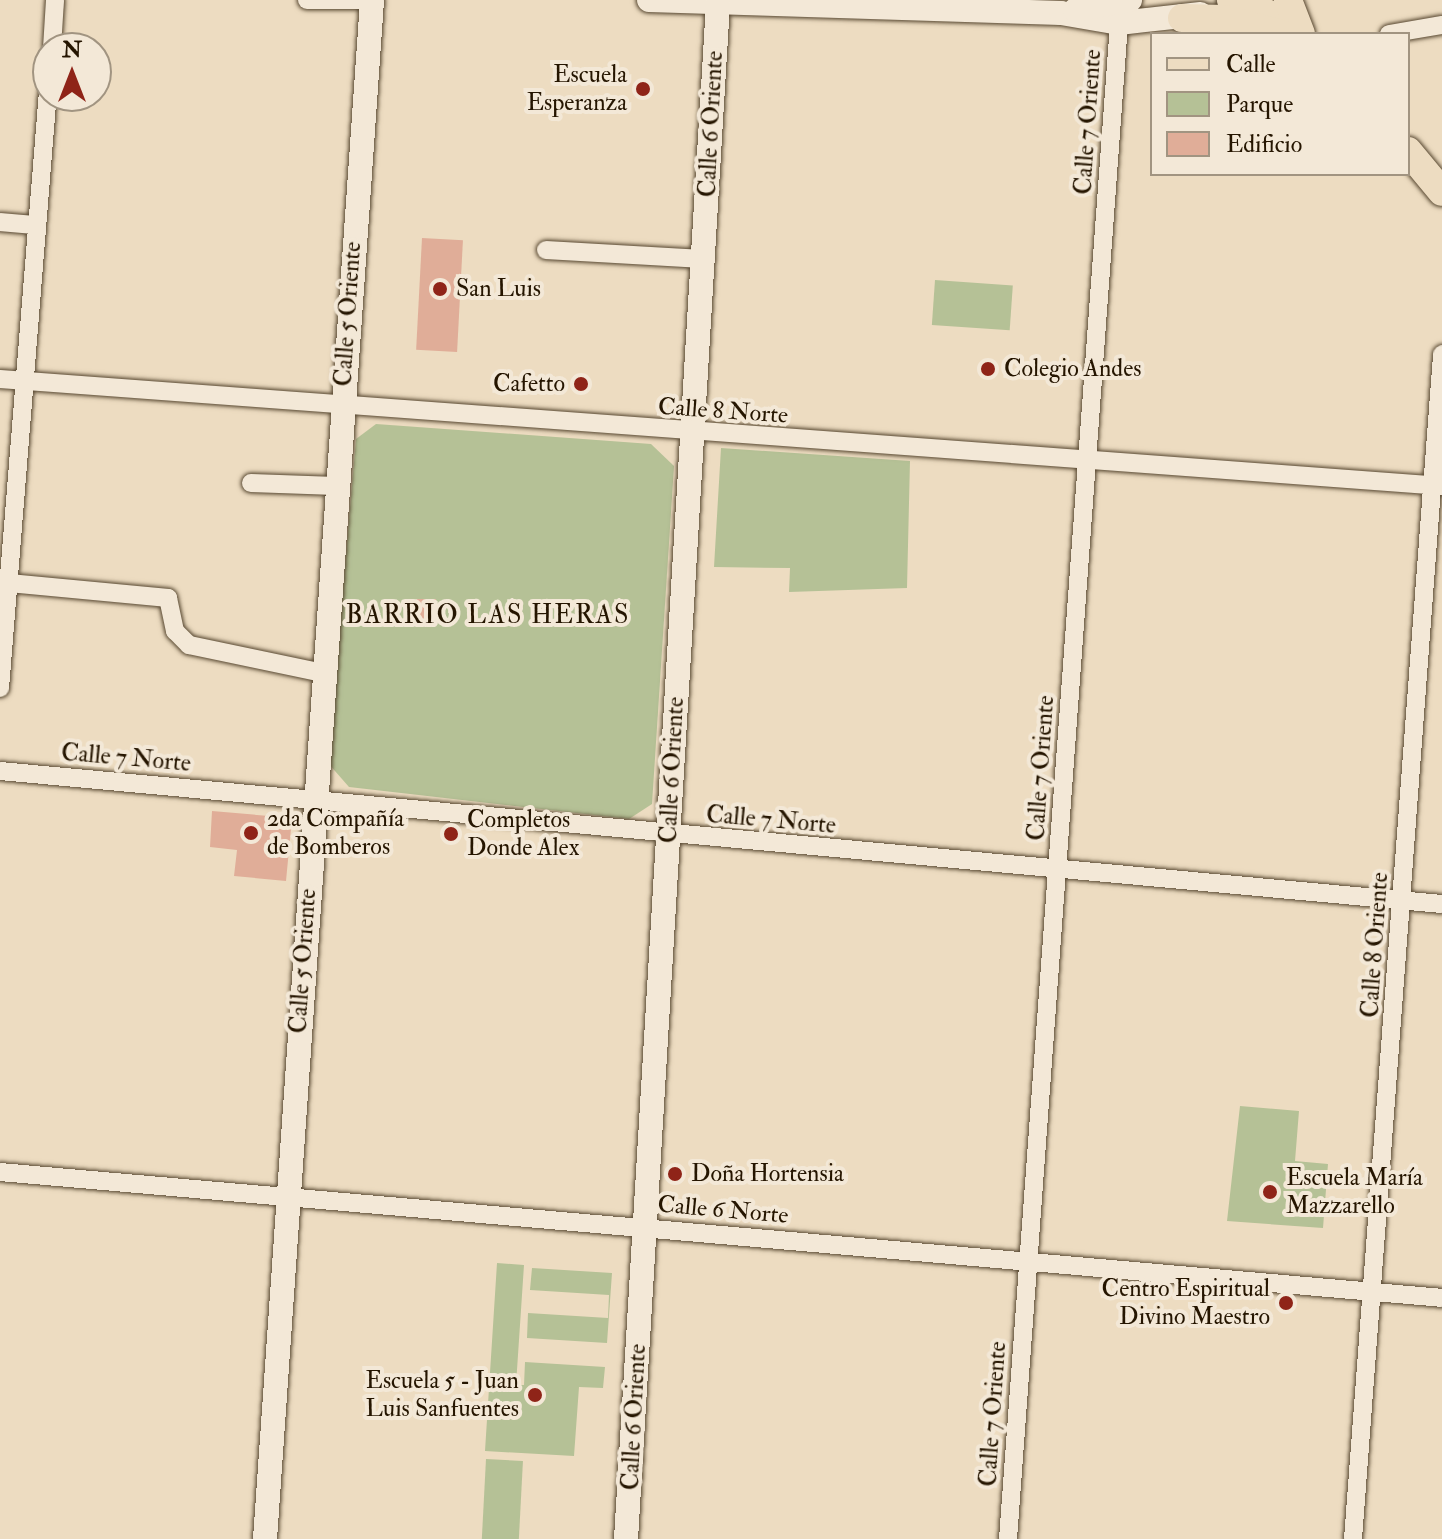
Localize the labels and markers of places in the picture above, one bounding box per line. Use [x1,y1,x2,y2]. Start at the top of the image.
place label: Escuela Esperanza [527,61,627,117]
marker: Escuela Esperanza [634,80,652,98]
place label: San Luis [456,275,541,303]
marker: San Luis [431,280,449,298]
place label: Colegio Andes [1004,355,1141,383]
marker: Colegio Andes [979,360,997,378]
place label: Cafetto [493,370,565,398]
marker: Cafetto [572,375,590,393]
place label: 2da Compañía de Bomberos [267,805,404,861]
place label: Completos Donde Alex [467,806,579,862]
marker: 2da Compañía de Bomberos [242,824,260,842]
marker: Completos Donde Alex [442,825,460,843]
place label: Doña Hortensia [691,1160,844,1188]
place label: Escuela María Mazzarello [1286,1164,1423,1220]
marker: Doña Hortensia [666,1165,684,1183]
marker: Escuela María Mazzarello [1261,1183,1279,1201]
place label: Centro Espiritual Divino Maestro [1102,1275,1270,1331]
marker: Centro Espiritual Divino Maestro [1277,1294,1295,1312]
place label: Escuela 5 - Juan Luis Sanfuentes [365,1367,519,1423]
marker: Escuela 5 - Juan Luis Sanfuentes [526,1386,544,1404]

